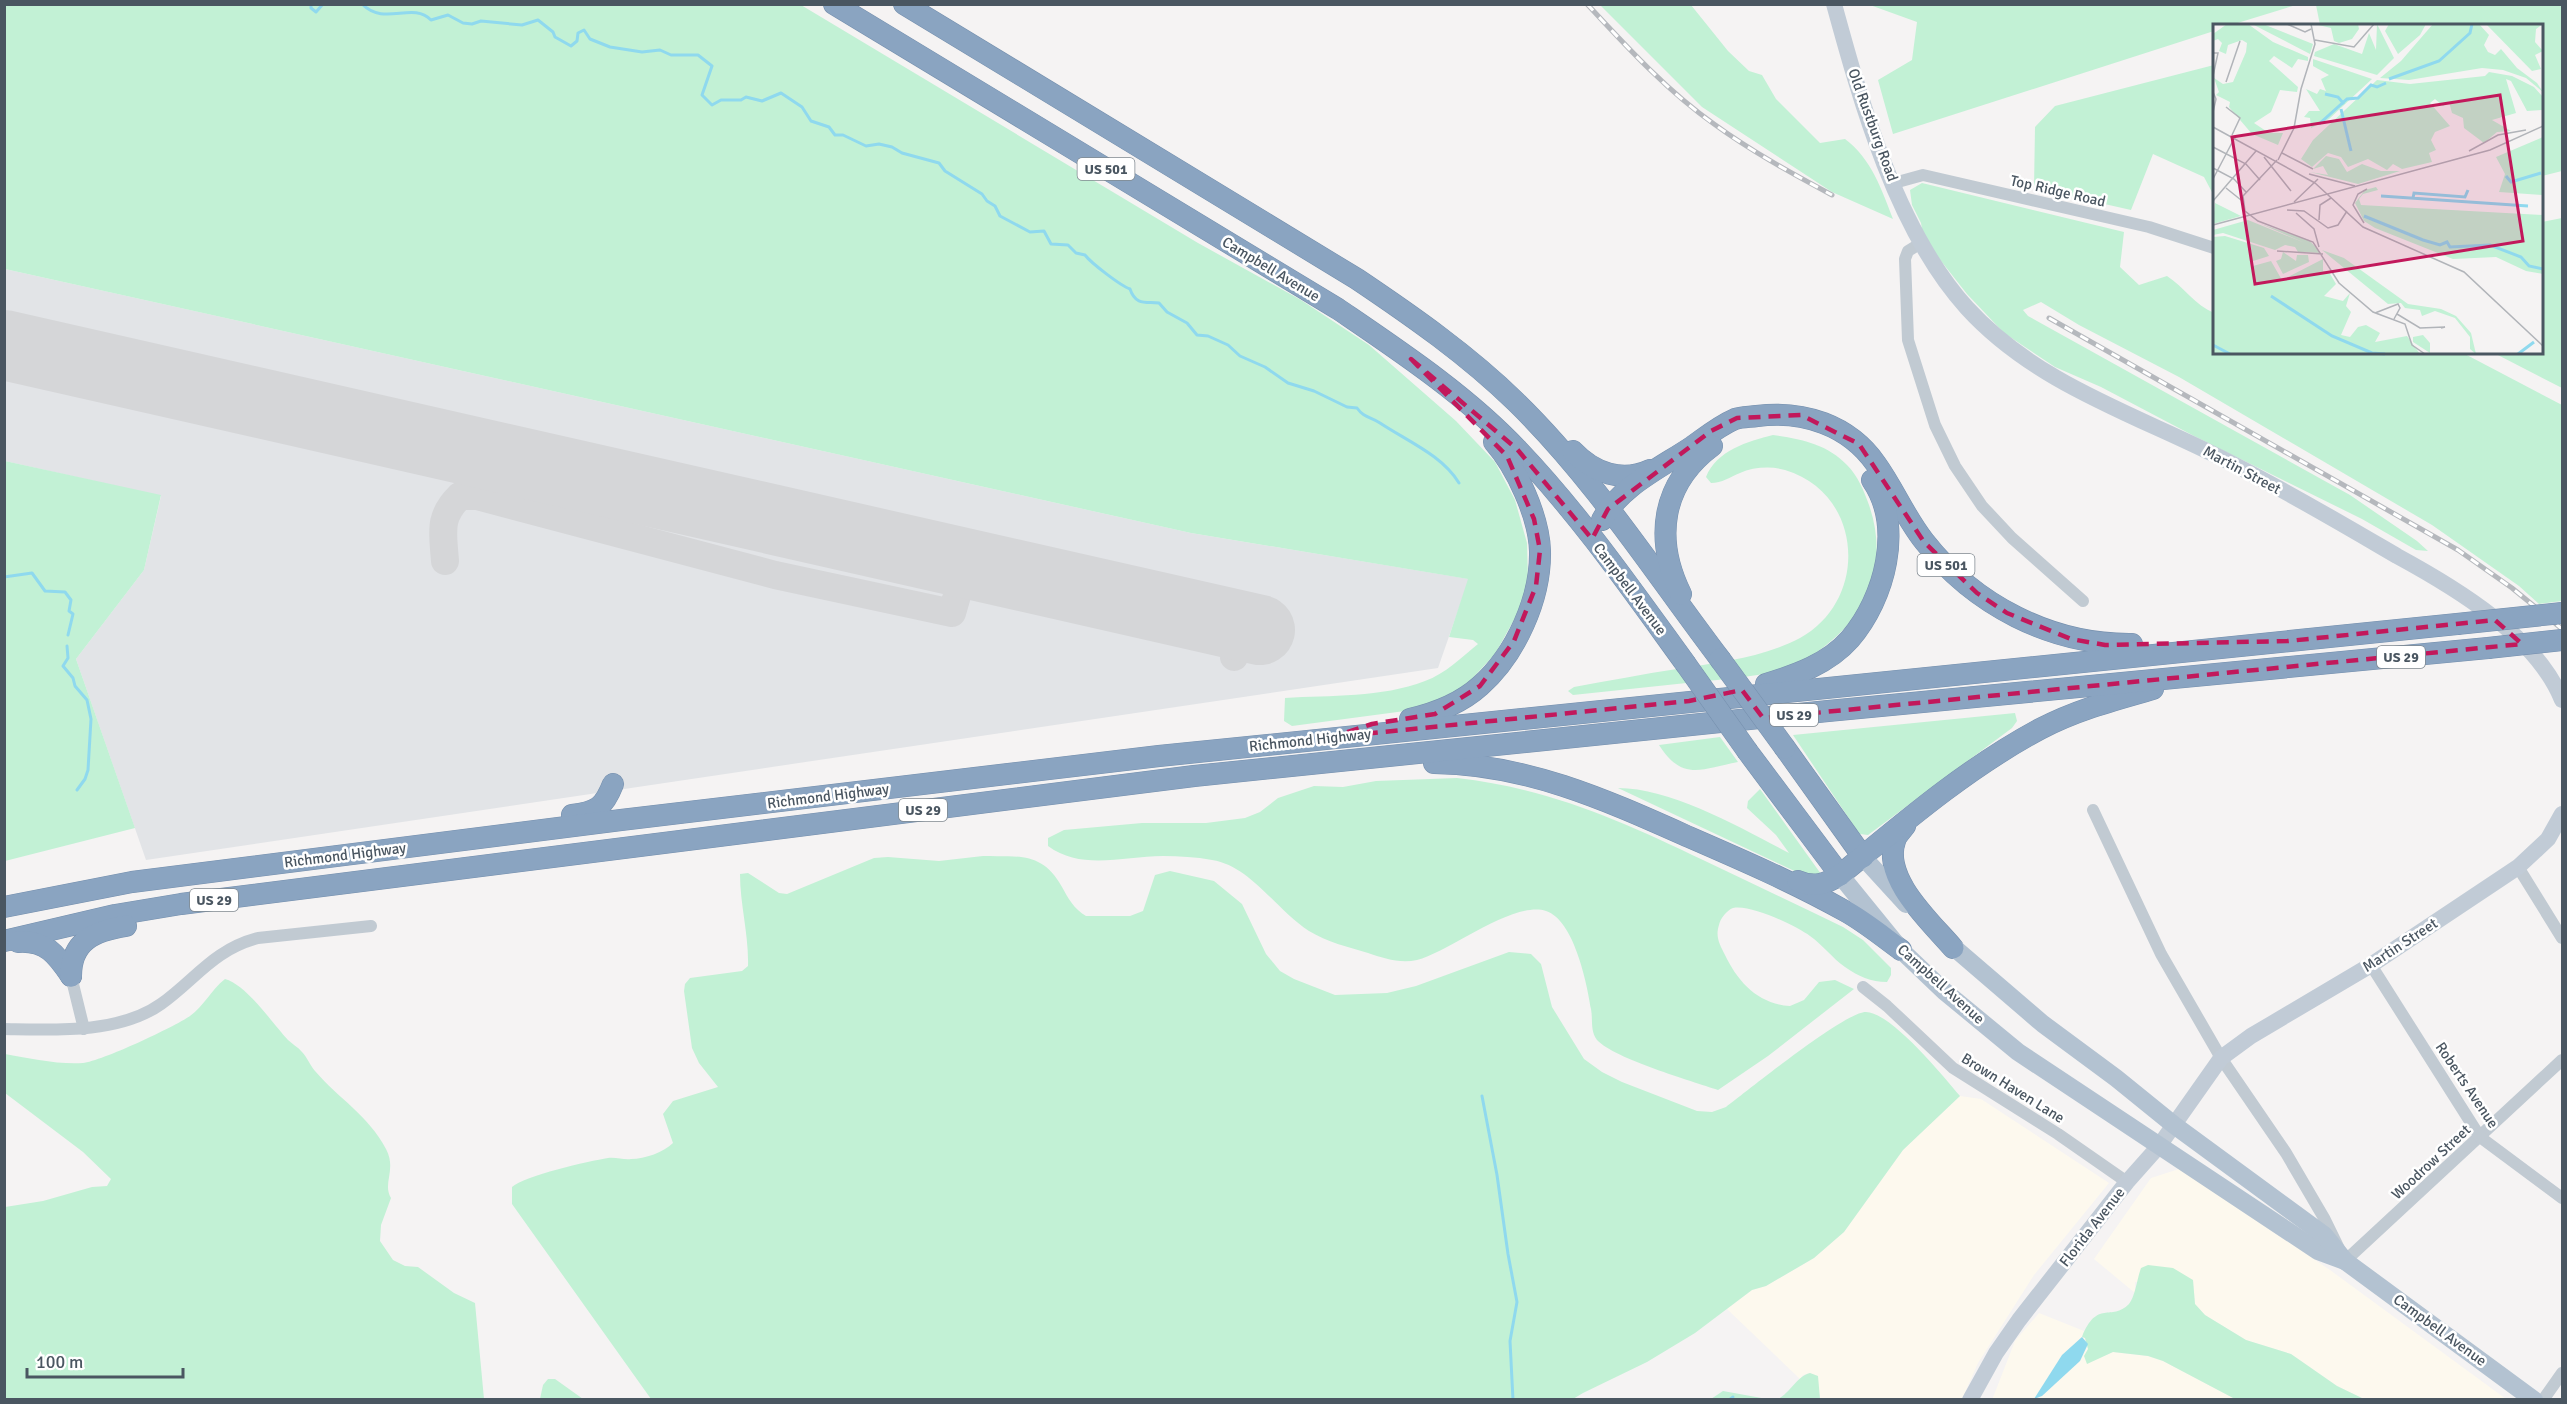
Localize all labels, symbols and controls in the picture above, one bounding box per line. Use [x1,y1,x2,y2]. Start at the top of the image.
inset map [2213,24,2543,354]
street label: Old Rustburg Road [1844,66,1902,184]
road number: US 501 [1078,158,1134,180]
street label: Top Ridge Road [2009,171,2107,211]
street label: Campbell Avenue [1219,233,1323,305]
street label: Martin Street [2200,442,2284,498]
street label: Campbell Avenue [1589,539,1671,639]
road number: US 501 [1918,554,1974,576]
road number: US 29 [2377,646,2425,668]
road number: US 29 [1770,704,1818,726]
street label: Richmond Highway [1248,725,1372,755]
street label: Richmond Highway [766,780,890,812]
road number: US 29 [899,799,947,821]
street label: Richmond Highway [283,839,407,871]
road number: US 29 [190,889,238,911]
street label: Martin Street [2359,914,2441,976]
street label: Campbell Avenue [1894,940,1988,1028]
street label: Roberts Avenue [2432,1039,2502,1131]
street label: Brown Haven Lane [1958,1049,2068,1127]
street label: Woodrow Street [2388,1121,2474,1203]
street label: Florida Avenue [2056,1184,2128,1270]
street label: Campbell Avenue [2390,1290,2490,1370]
scale bar [27,1341,183,1379]
text: 100 m [36,1351,83,1373]

